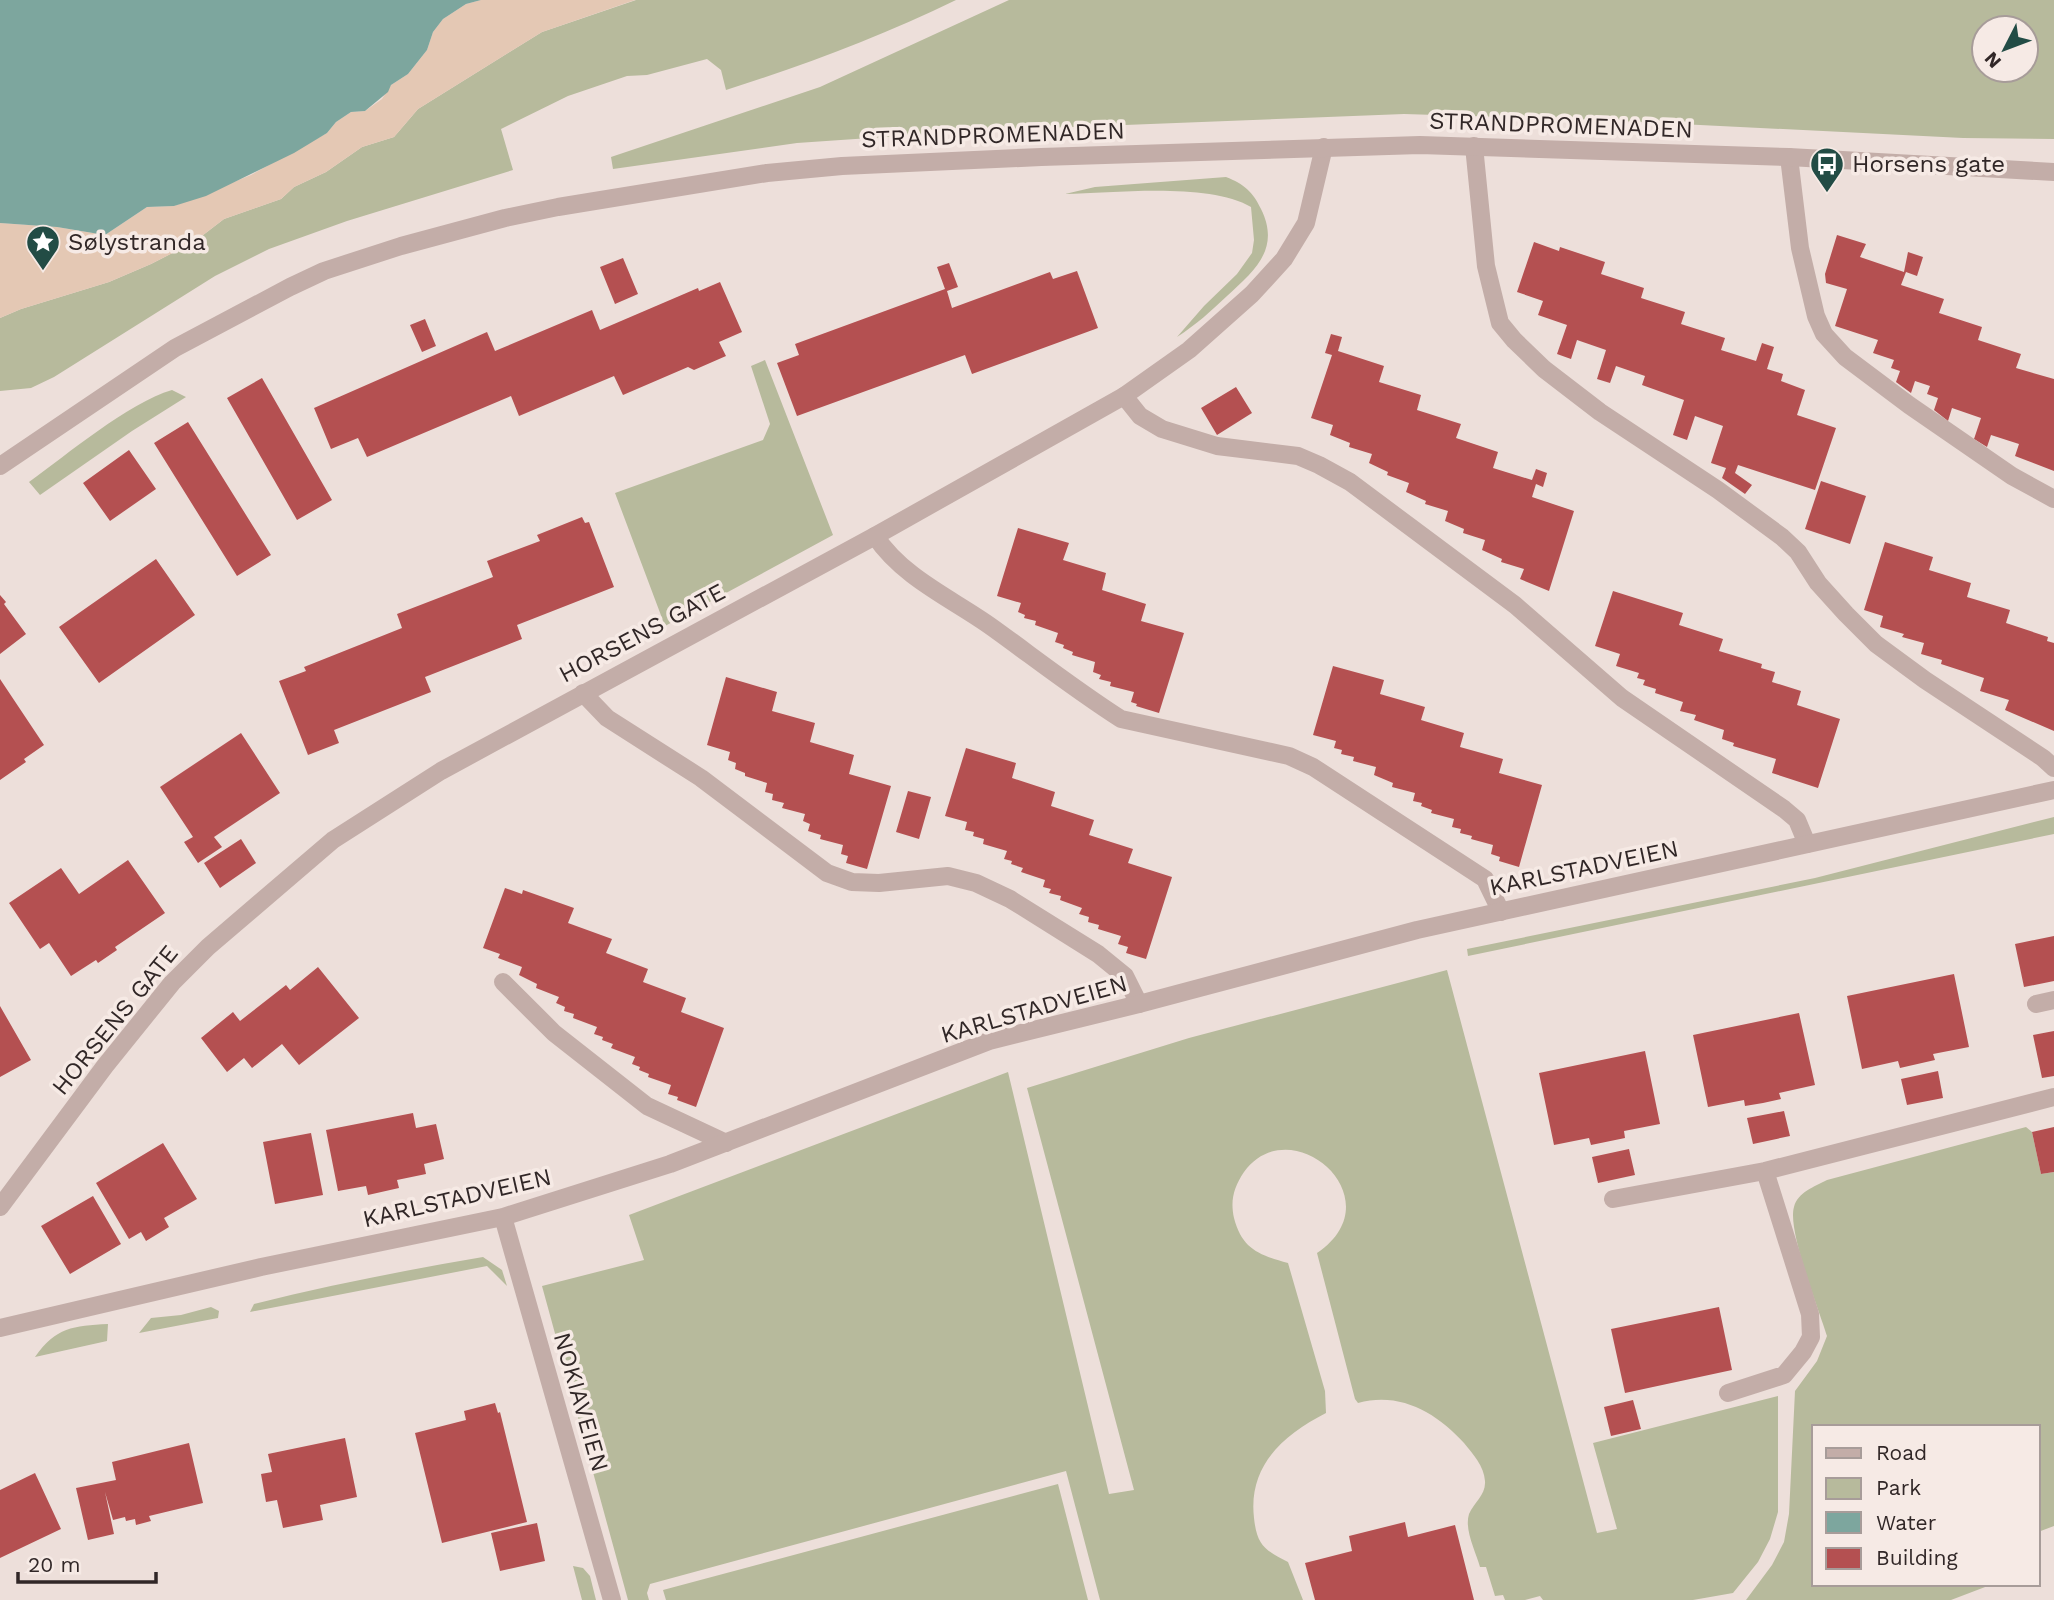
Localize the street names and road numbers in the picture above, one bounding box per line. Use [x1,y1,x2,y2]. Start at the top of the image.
street label: STRANDPROMENADEN [1429,106,1693,144]
street label: STRANDPROMENADEN [861,116,1125,154]
street label: HORSENS GATE [554,577,730,689]
street label: KARLSTADVEIEN [1487,834,1681,902]
street label: HORSENS GATE [46,940,184,1100]
street label: KARLSTADVEIEN [938,969,1130,1049]
street label: KARLSTADVEIEN [360,1163,554,1233]
street label: NOKIAVEIEN [548,1329,614,1475]

